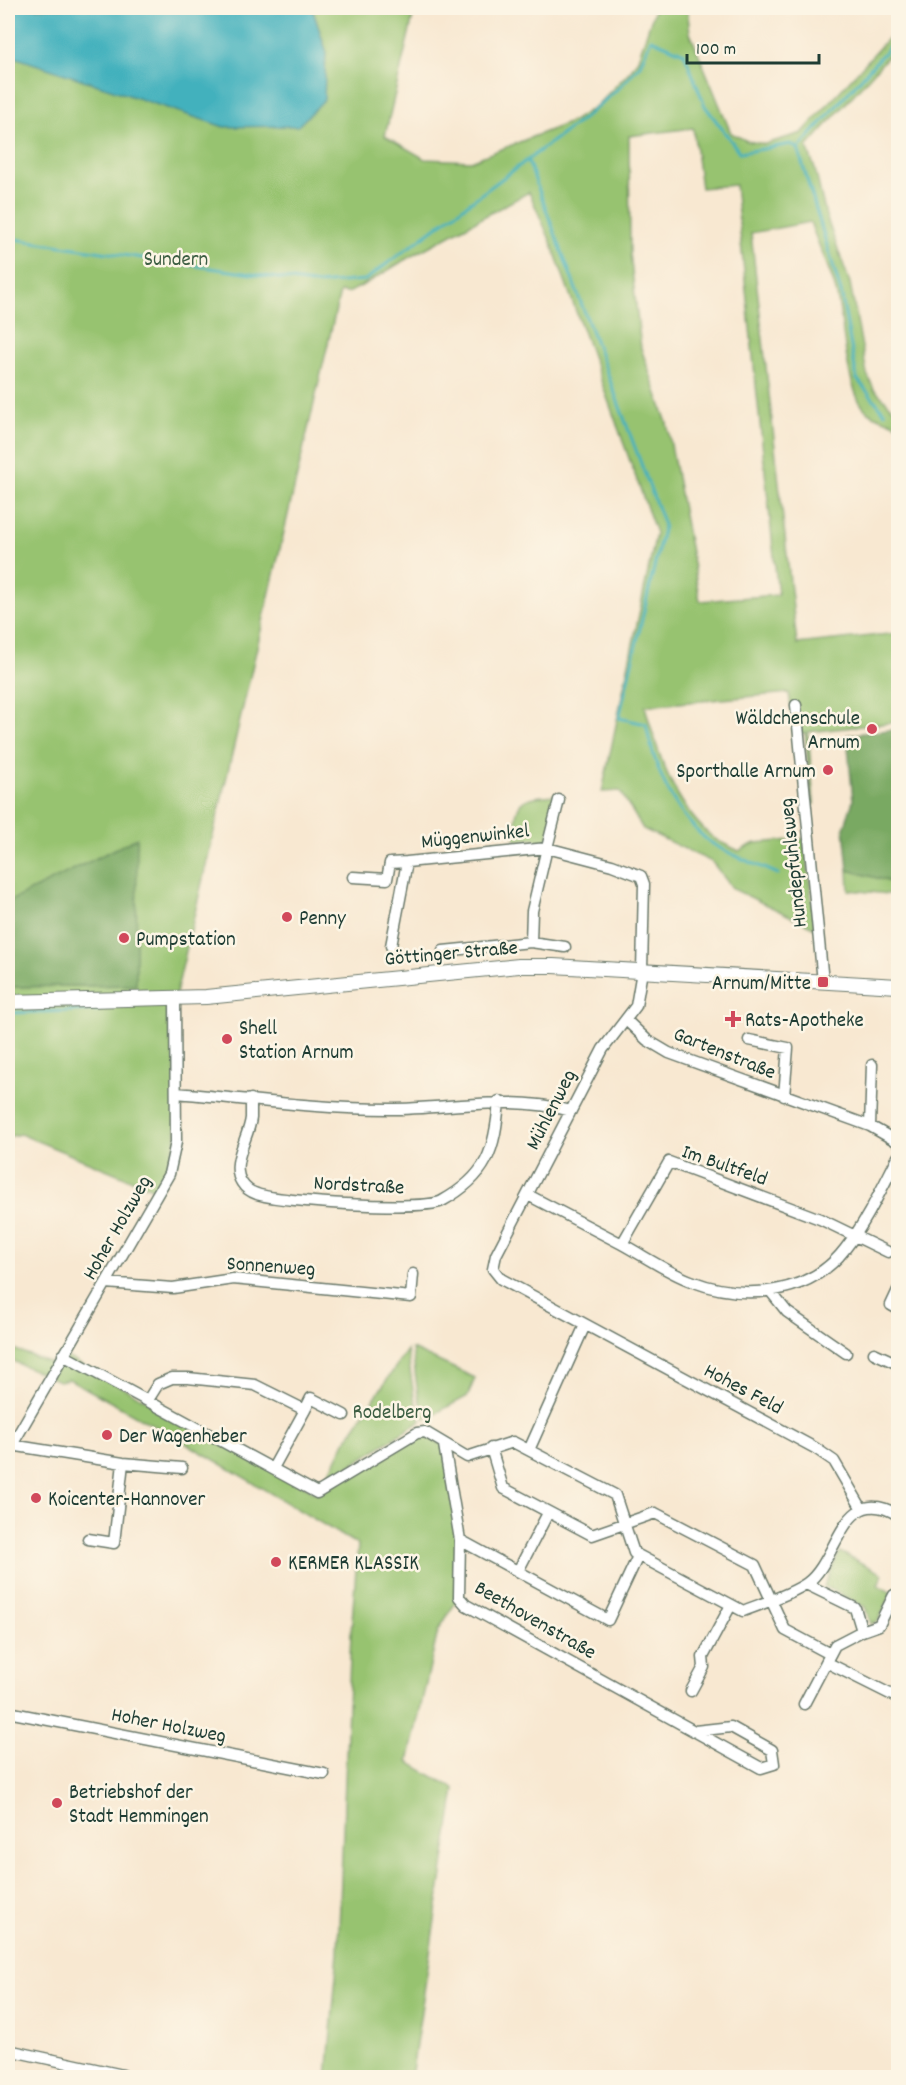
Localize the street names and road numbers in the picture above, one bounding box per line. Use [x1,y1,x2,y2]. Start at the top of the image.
street label: Hundepfuhlsweg [773,796,817,929]
street label: Müggenwinkel [420,817,531,859]
street label: Göttinger Straße [383,934,519,976]
street label: Gartenstraße [668,1021,780,1089]
street label: Mühlenweg [520,1065,586,1156]
street label: Im Bultfeld [677,1138,771,1196]
street label: Nordstraße [313,1170,405,1204]
street label: Hoher Holzweg [76,1171,161,1286]
street label: Sonnenweg [225,1250,316,1286]
street label: Hohes Feld [698,1357,788,1424]
street label: Beethovenstraße [468,1575,601,1669]
street label: Hoher Holzweg [108,1701,229,1753]

